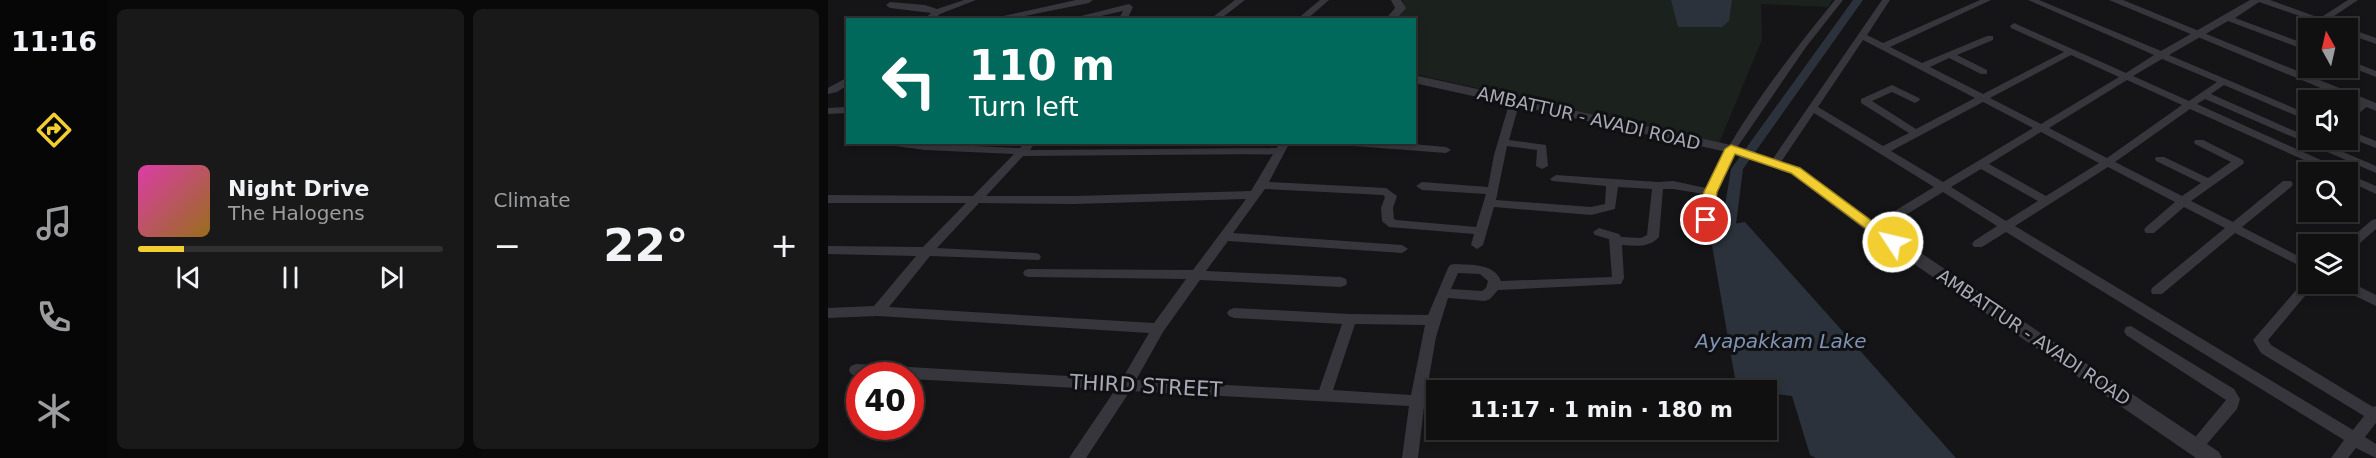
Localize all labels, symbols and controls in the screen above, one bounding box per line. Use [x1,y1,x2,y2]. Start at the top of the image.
north arrow [2298,18,2358,78]
map controls [2298,18,2358,294]
text: 11:16 [11,26,97,57]
text: 110 m [969,41,1115,90]
icon: left [870,42,948,120]
street label: AMBATTUR - AVADI ROAD [1475,82,1703,154]
button: sound [2298,90,2358,150]
text: Turn left [969,91,1079,122]
icon: directions [33,109,75,151]
button: search [2298,162,2358,222]
text: Night Drive [228,176,369,201]
text: Climate [494,188,570,212]
pin [1680,194,1731,245]
text: The Halogens [228,201,365,225]
icon: music [33,202,75,244]
icon: arrive [1689,203,1722,236]
position arrow [1861,210,1925,274]
text: 22° [603,219,688,272]
text: − [494,226,521,265]
text: + [770,226,798,265]
button: layers [2298,234,2358,294]
icon: previous [172,261,205,294]
icon: pause [274,261,307,294]
icon: next [375,261,408,294]
street label: AMBATTUR - AVADI ROAD [1933,264,2135,410]
icon: phone [33,296,75,338]
water label: Ayapakkam Lake [1693,329,1867,353]
speed limit sign: 40 [846,362,924,440]
street label: THIRD STREET [1068,370,1223,402]
icon: climate [33,390,75,432]
text: 11:17 · 1 min · 180 m [1470,397,1733,422]

